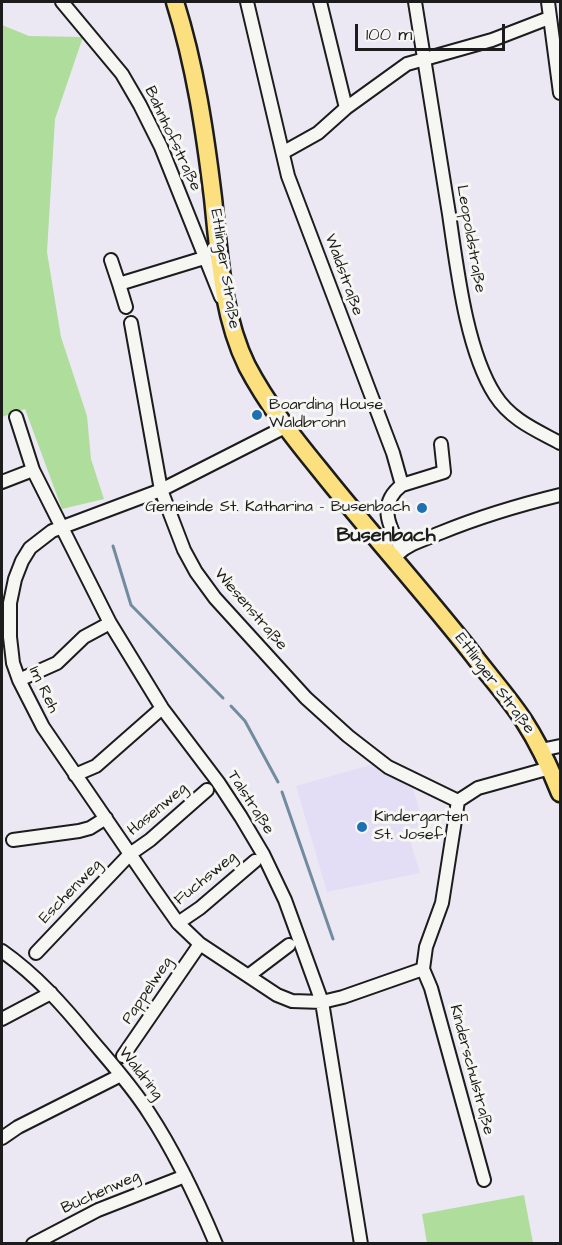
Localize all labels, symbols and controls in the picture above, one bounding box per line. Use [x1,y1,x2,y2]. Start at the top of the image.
scale bar [358,12,508,50]
text: 100 m [366,22,412,47]
street label: Bahnhofstraße [139,84,205,194]
street label: Leopoldstraße [451,184,489,294]
street label: Ettlinger Straße [205,208,243,330]
street label: Waldstraße [319,232,367,318]
place label: Boarding House Waldbronn [269,396,383,434]
marker: Boarding House Waldbronn [250,408,264,422]
place label: Gemeinde St. Katharina - Busenbach [145,498,410,518]
marker: Gemeinde St. Katharina - Busenbach [415,501,429,515]
district label: Busenbach [336,525,436,549]
street label: Wiesenstraße [209,565,291,655]
street label: Ettlinger Straße [450,630,538,738]
street label: Im Reh [24,664,62,716]
street label: Talstraße [222,768,278,838]
street label: Hasenweg [124,779,192,841]
place label: Kindergarten St. Josef [374,808,468,846]
marker: Kindergarten St. Josef [355,820,369,834]
street label: Fuchsweg [171,848,241,910]
street label: Eschenweg [36,856,106,928]
street label: Pappelweg [118,954,178,1028]
street label: Kinderschulstraße [444,1003,498,1137]
street label: Waldring [114,1044,166,1104]
street label: Buchenweg [59,1167,143,1219]

